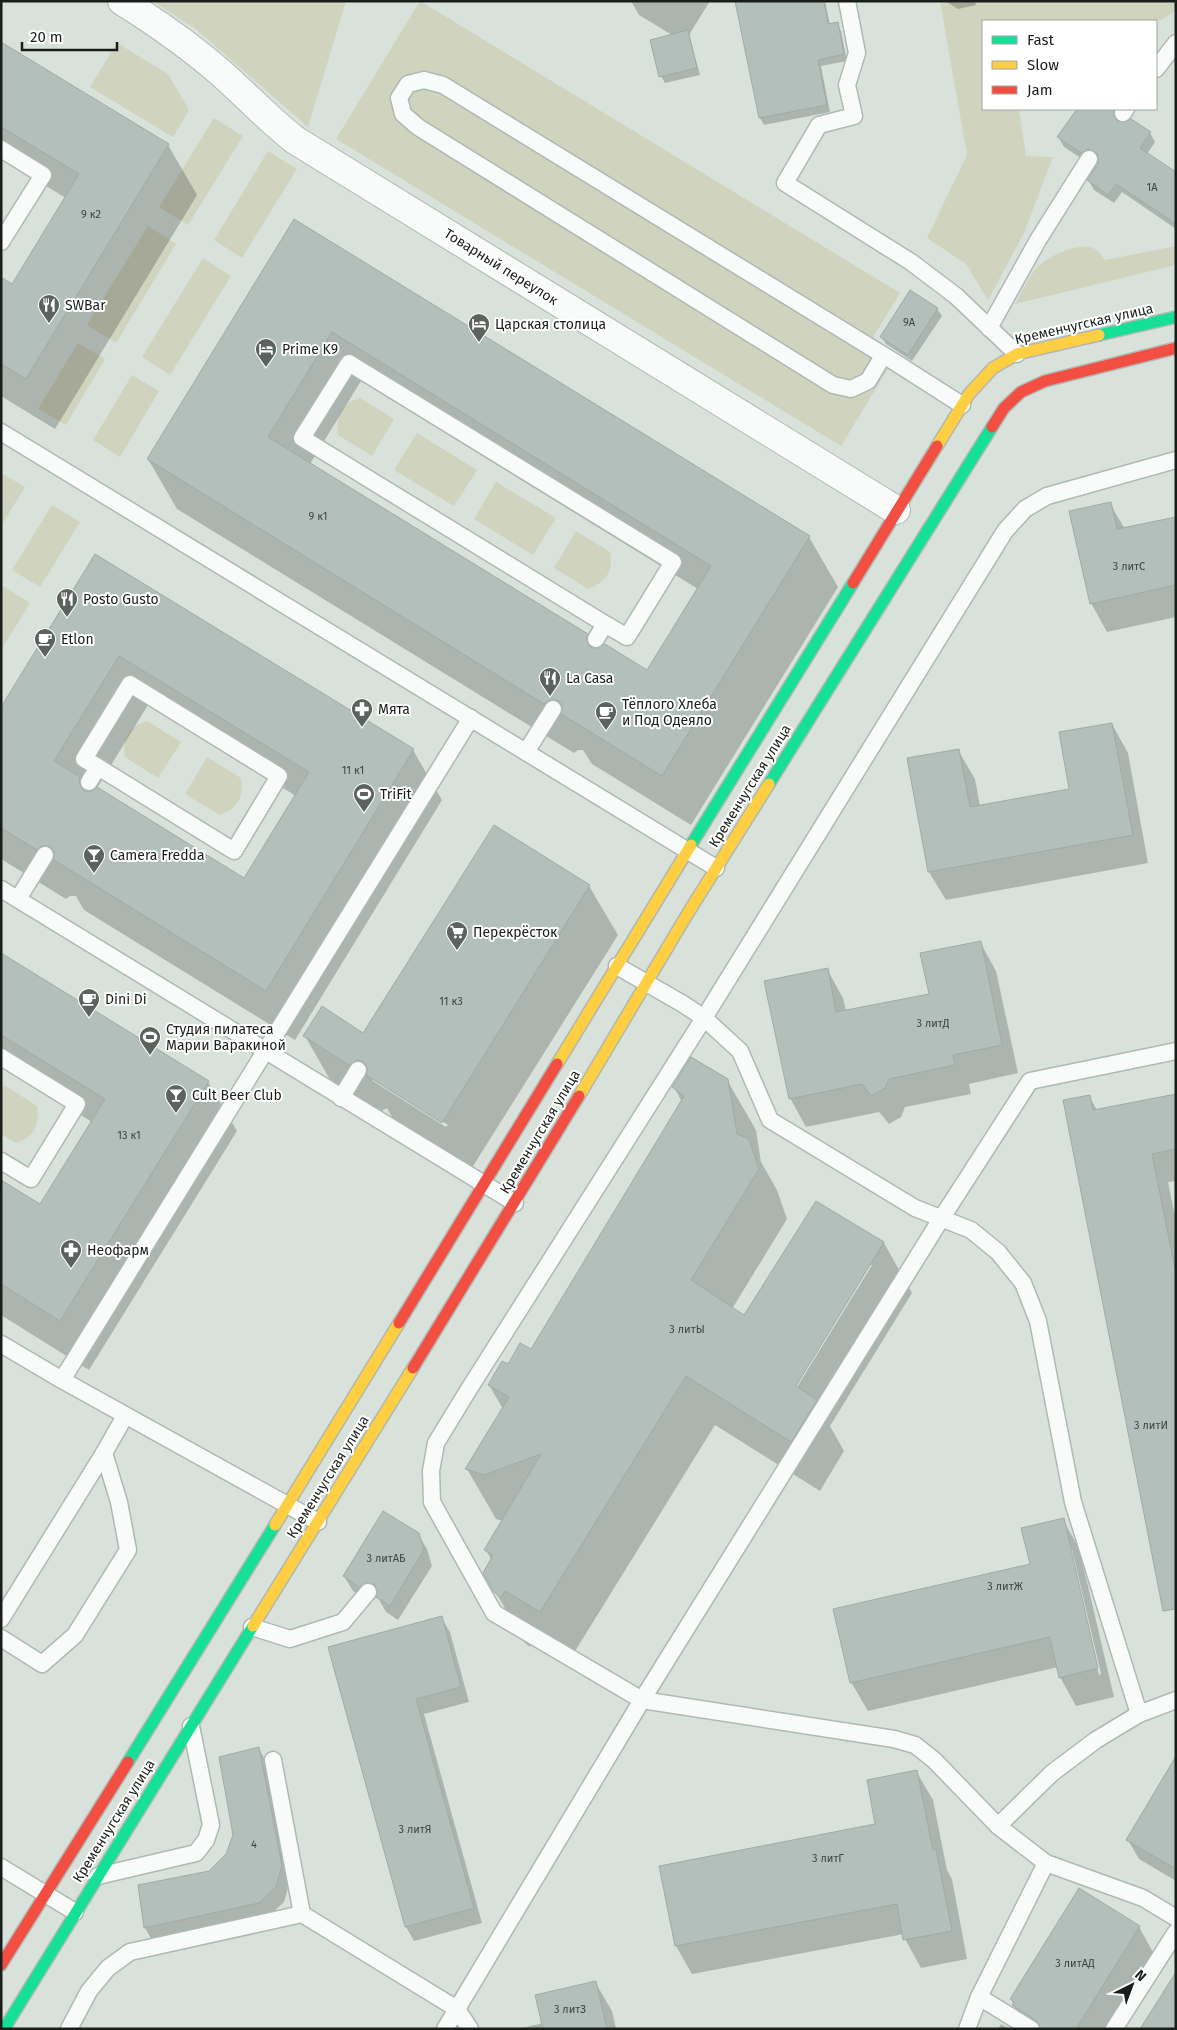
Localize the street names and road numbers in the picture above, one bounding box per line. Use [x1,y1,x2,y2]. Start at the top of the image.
street label: Товарный переулок [441,225,562,309]
street label: Кременчугская улица [1013,300,1155,348]
street label: Кременчугская улица [705,721,795,851]
street label: Кременчугская улица [496,1067,584,1197]
street label: Кременчугская улица [283,1412,373,1542]
street label: Кременчугская улица [69,1756,159,1886]

